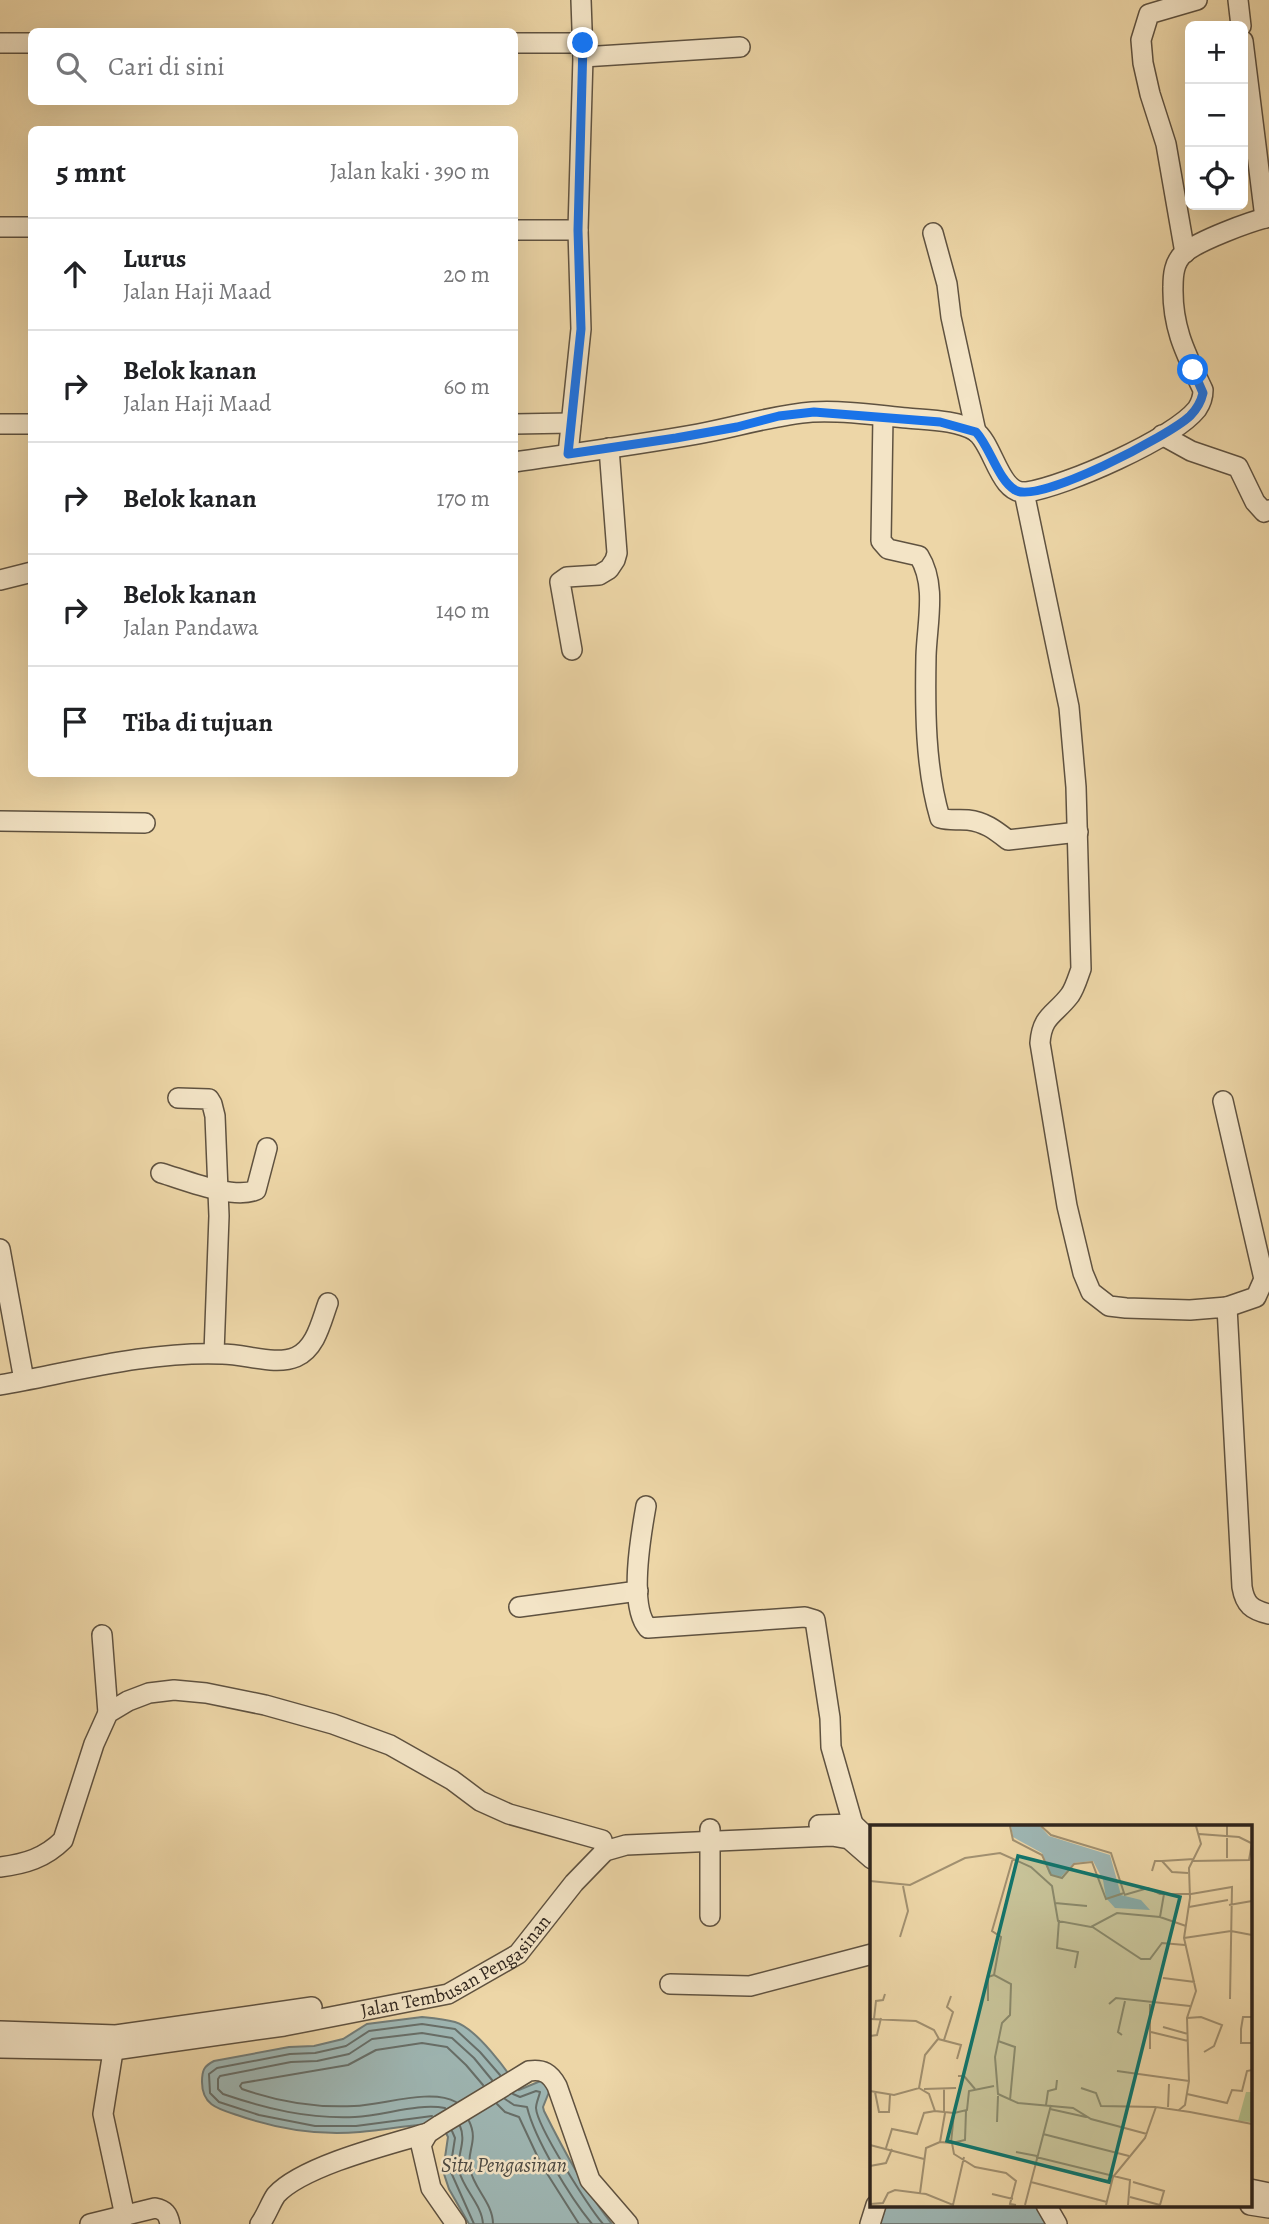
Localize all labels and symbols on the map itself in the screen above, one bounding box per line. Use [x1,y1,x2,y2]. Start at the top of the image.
route end [567,27,598,58]
route start [1177,354,1208,385]
inset map [870,1825,1252,2206]
street label: Jalan Tembusan Pengasinan [358,1909,557,2024]
water label: Situ Pengasinan [441,2151,567,2179]

